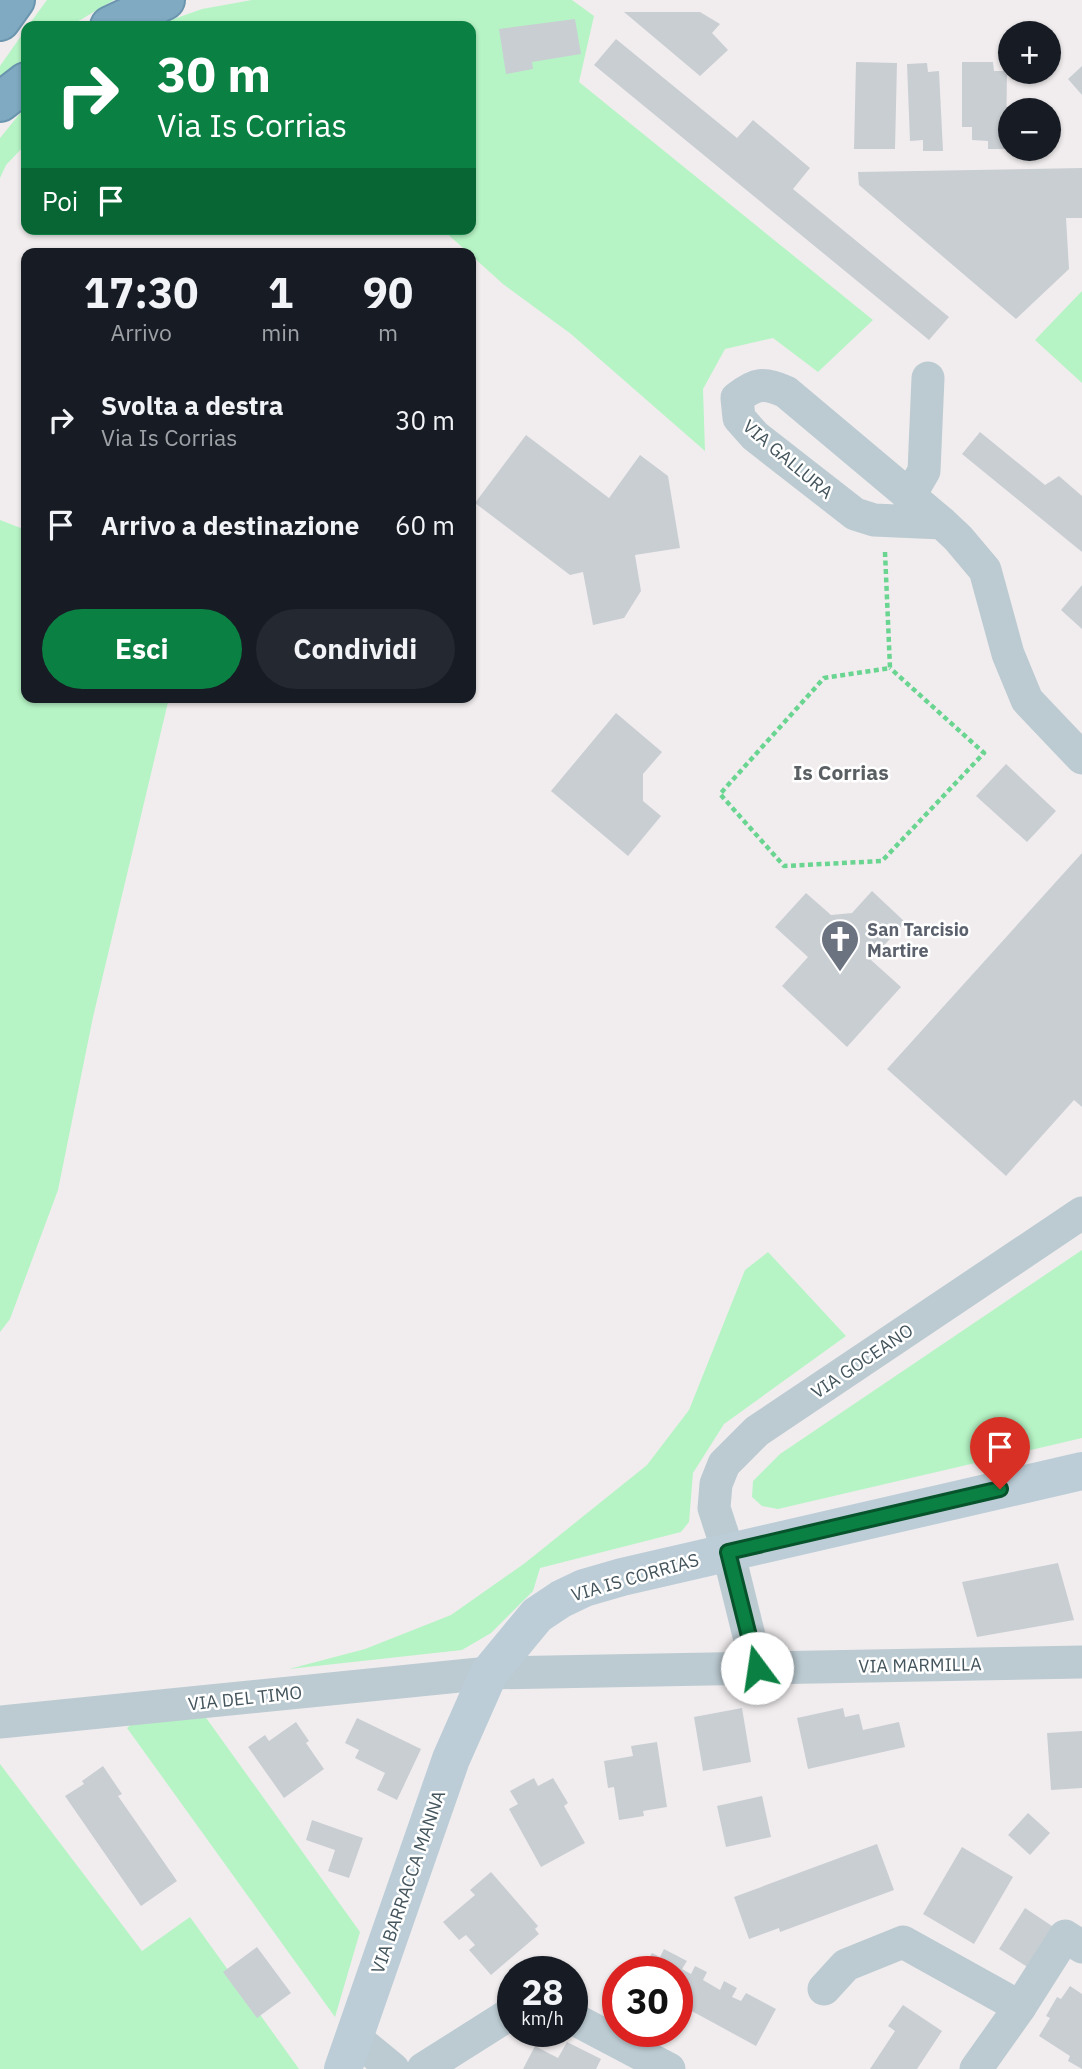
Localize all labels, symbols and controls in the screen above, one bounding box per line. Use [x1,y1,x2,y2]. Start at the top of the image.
map controls [998,21,1061,161]
button: + [998,21,1061,84]
text: 30 m [157,42,271,105]
icon: right [42,49,133,140]
button: − [998,98,1061,161]
text: Via Is Corrias [157,104,347,146]
icon: arrive [92,182,130,220]
text: Poi [42,184,78,218]
text: 17:30 [84,265,198,320]
text: 1 [268,265,293,320]
text: 90 [363,265,413,320]
text: Arrivo [110,317,172,347]
text: min [261,317,300,347]
text: m [378,317,398,347]
text: Svolta a destra [101,388,283,422]
icon: right [42,401,80,439]
text: 30 m [395,403,455,437]
street label: VIA GALLURA [738,415,838,504]
text: Via Is Corrias [101,422,238,452]
icon: arrive [42,506,80,544]
text: Arrivo a destinazione [101,508,359,542]
text: 60 m [395,508,455,542]
button: Esci [42,609,242,689]
button: Condividi [256,609,455,689]
district label: Is Corrias [793,758,889,786]
church icon: San Tarcisio Martire [819,918,861,973]
place label: San Tarcisio Martire [867,918,969,962]
street label: VIA GOCEANO [807,1319,917,1403]
pin [970,1417,1030,1489]
icon: arrive [981,1428,1019,1466]
street label: VIA IS CORRIAS [568,1548,702,1606]
position arrow [720,1631,794,1705]
street label: VIA MARMILLA [858,1652,982,1678]
street label: VIA DEL TIMO [187,1681,303,1715]
street label: VIA BARRACCA MANNA [366,1787,450,1977]
speed limit sign: 30 [602,1956,693,2047]
text: 28 [521,1969,564,2015]
text: km/h [521,2007,564,2030]

